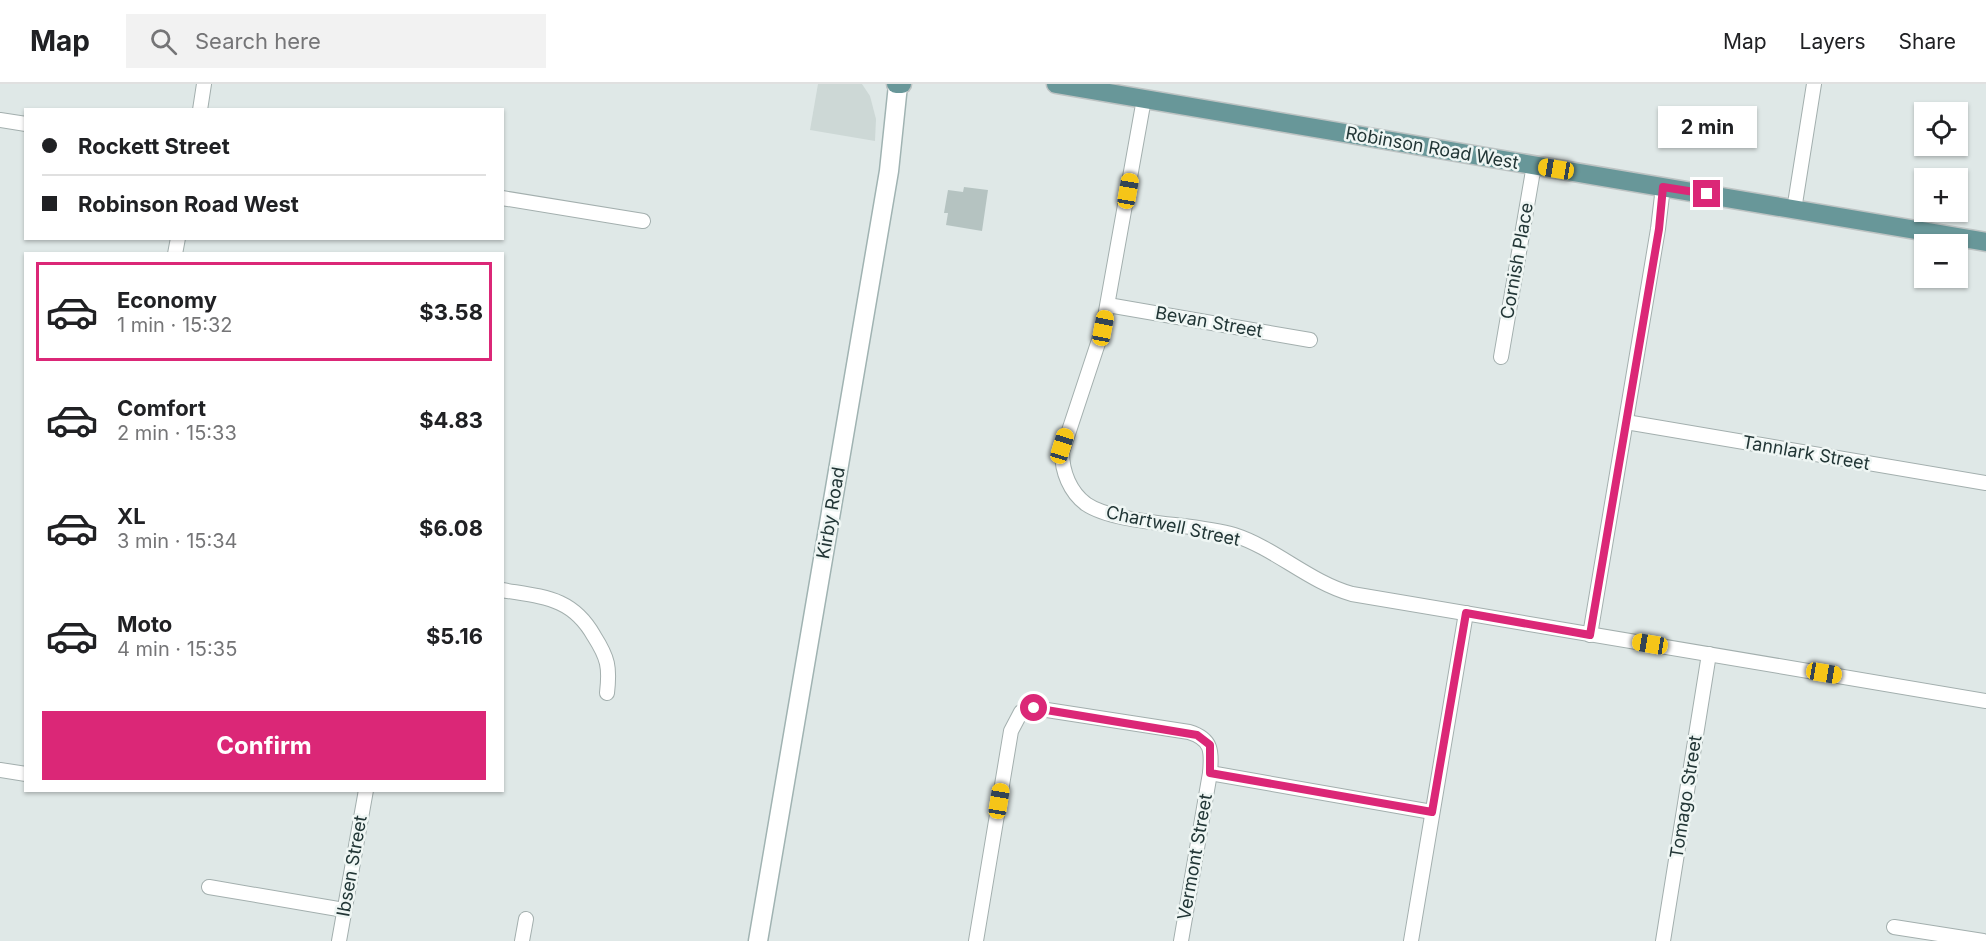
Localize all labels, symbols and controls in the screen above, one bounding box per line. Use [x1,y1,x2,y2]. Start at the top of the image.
search box [126,14,546,68]
text: Map [30,24,90,58]
icon: search [147,25,180,58]
text: Search here [195,28,321,54]
text: Map [1723,29,1767,54]
text: Layers [1800,29,1866,54]
text: Share [1899,29,1956,54]
map controls [1914,102,1968,288]
button: locate [1914,102,1968,156]
callout: 2 min [1658,107,1756,149]
text: 2 min [1681,115,1734,139]
street label: Robinson Road West [1344,122,1520,173]
text: Rockett Street [78,133,230,159]
car [1537,157,1575,181]
button: + [1914,168,1968,222]
car [1116,172,1140,210]
route end [1693,180,1720,207]
text: Robinson Road West [78,191,299,217]
street label: Cornish Place [1496,201,1537,321]
button: − [1914,234,1968,288]
icon: car [45,285,99,339]
text: Economy [117,287,217,313]
text: $3.58 [419,299,483,325]
street label: Bevan Street [1154,302,1264,341]
car [1091,309,1115,347]
text: 1 min · 15:32 [117,313,233,337]
icon: car [45,393,99,447]
text: Comfort [117,395,206,421]
text: $4.83 [419,407,483,433]
text: 2 min · 15:33 [117,421,237,445]
car [1048,426,1076,466]
street label: Tannlark Street [1741,431,1872,474]
street label: Kirby Road [812,465,849,561]
icon: car [45,501,99,555]
street label: Chartwell Street [1104,501,1242,550]
text: XL [117,503,146,529]
text: $6.08 [419,515,483,541]
text: 3 min · 15:34 [117,529,238,553]
icon: car [45,609,99,663]
text: Moto [117,611,172,637]
text: $5.16 [426,623,483,649]
car [1631,632,1669,656]
text: 4 min · 15:35 [117,637,237,661]
car [1805,661,1843,685]
route start [1020,694,1047,721]
button: Confirm [42,711,486,780]
street label: Tomago Street [1665,734,1706,860]
car [987,782,1011,820]
street label: Vermont Street [1173,792,1216,922]
street label: Ibsen Street [332,814,371,918]

